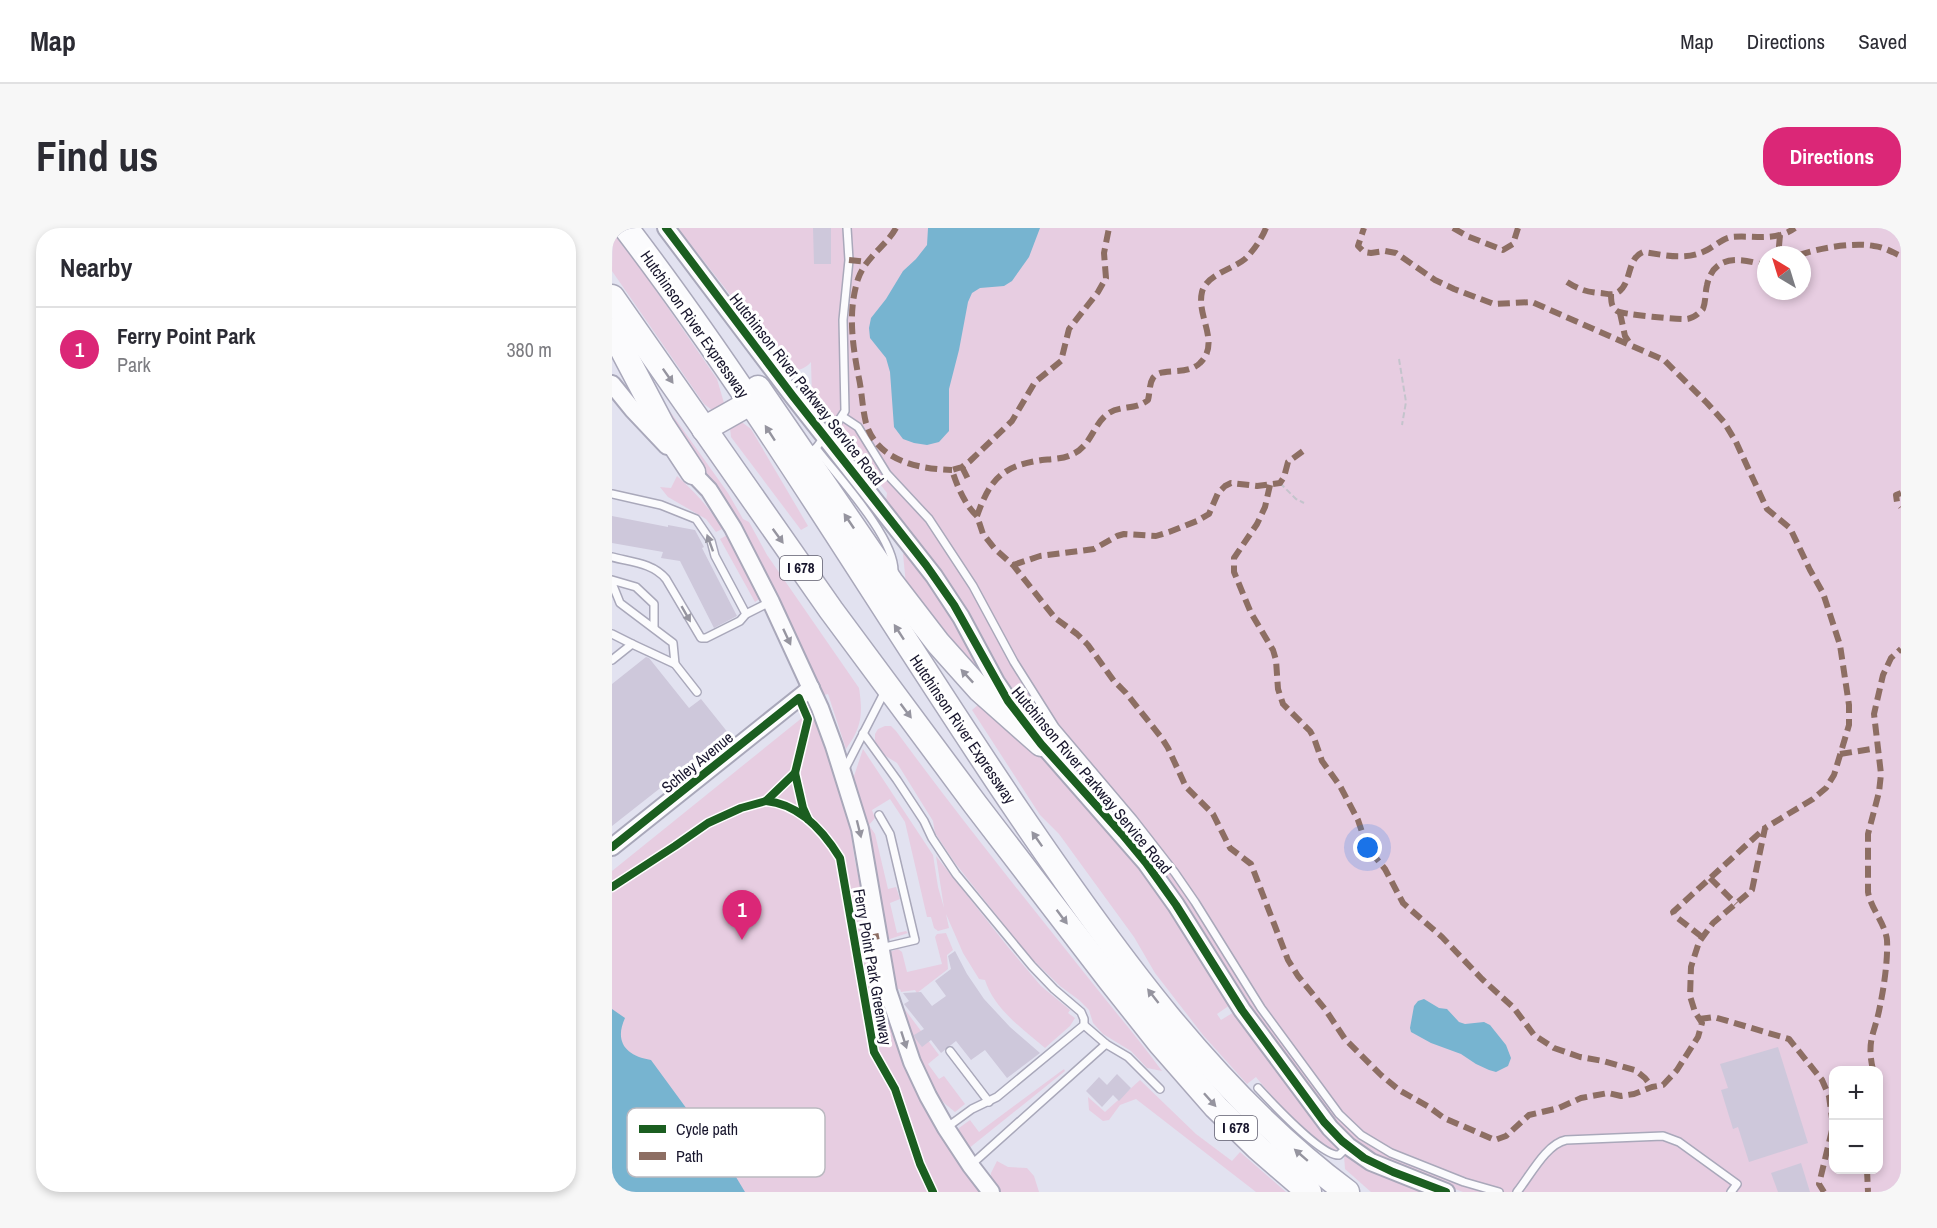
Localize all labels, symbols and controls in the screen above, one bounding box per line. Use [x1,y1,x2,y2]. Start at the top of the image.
text: Map [30,22,76,60]
text: Map [1680,27,1714,56]
text: Directions [1747,27,1825,56]
text: Saved [1858,27,1907,56]
button: Directions [1763,127,1901,186]
text: Find us [36,128,158,184]
street label: Hutchinson River Expressway [636,246,755,403]
north arrow [1757,246,1811,300]
text: Nearby [60,250,132,285]
street label: Hutchinson River Parkway Service Road [725,288,889,490]
text: Ferry Point Park [117,321,256,351]
text: 1 [75,336,84,363]
text: 380 m [506,336,552,363]
text: Park [117,351,151,378]
one-way arrow [662,367,674,383]
one-way arrow [764,425,775,441]
one-way arrow [843,513,855,529]
one-way arrow [772,528,784,544]
one-way arrow [705,534,715,552]
road number: I 678 [780,556,822,580]
one-way arrow [681,606,692,622]
one-way arrow [893,624,905,640]
one-way arrow [783,628,792,645]
street label: Hutchinson River Expressway [905,650,1021,808]
one-way arrow [961,669,974,684]
street label: Hutchinson River Parkway Service Road [1007,682,1177,878]
one-way arrow [899,703,911,718]
street label: Schley Avenue [656,726,738,798]
one-way arrow [855,820,864,839]
one-way arrow [1031,832,1043,848]
your location [1353,833,1382,862]
street label: Ferry Point Park Greenway [848,887,898,1047]
pin: 1 [722,890,762,940]
one-way arrow [1056,909,1068,925]
one-way arrow [1146,988,1159,1004]
one-way arrow [900,1031,910,1049]
map controls [1829,1066,1883,1174]
button: + [1829,1066,1883,1120]
one-way arrow [1203,1092,1216,1107]
legend [627,1108,825,1177]
road number: I 678 [1215,1116,1257,1140]
text: Cycle path [676,1118,738,1140]
button: − [1829,1120,1883,1174]
text: Path [676,1145,703,1167]
one-way arrow [1294,1149,1309,1162]

